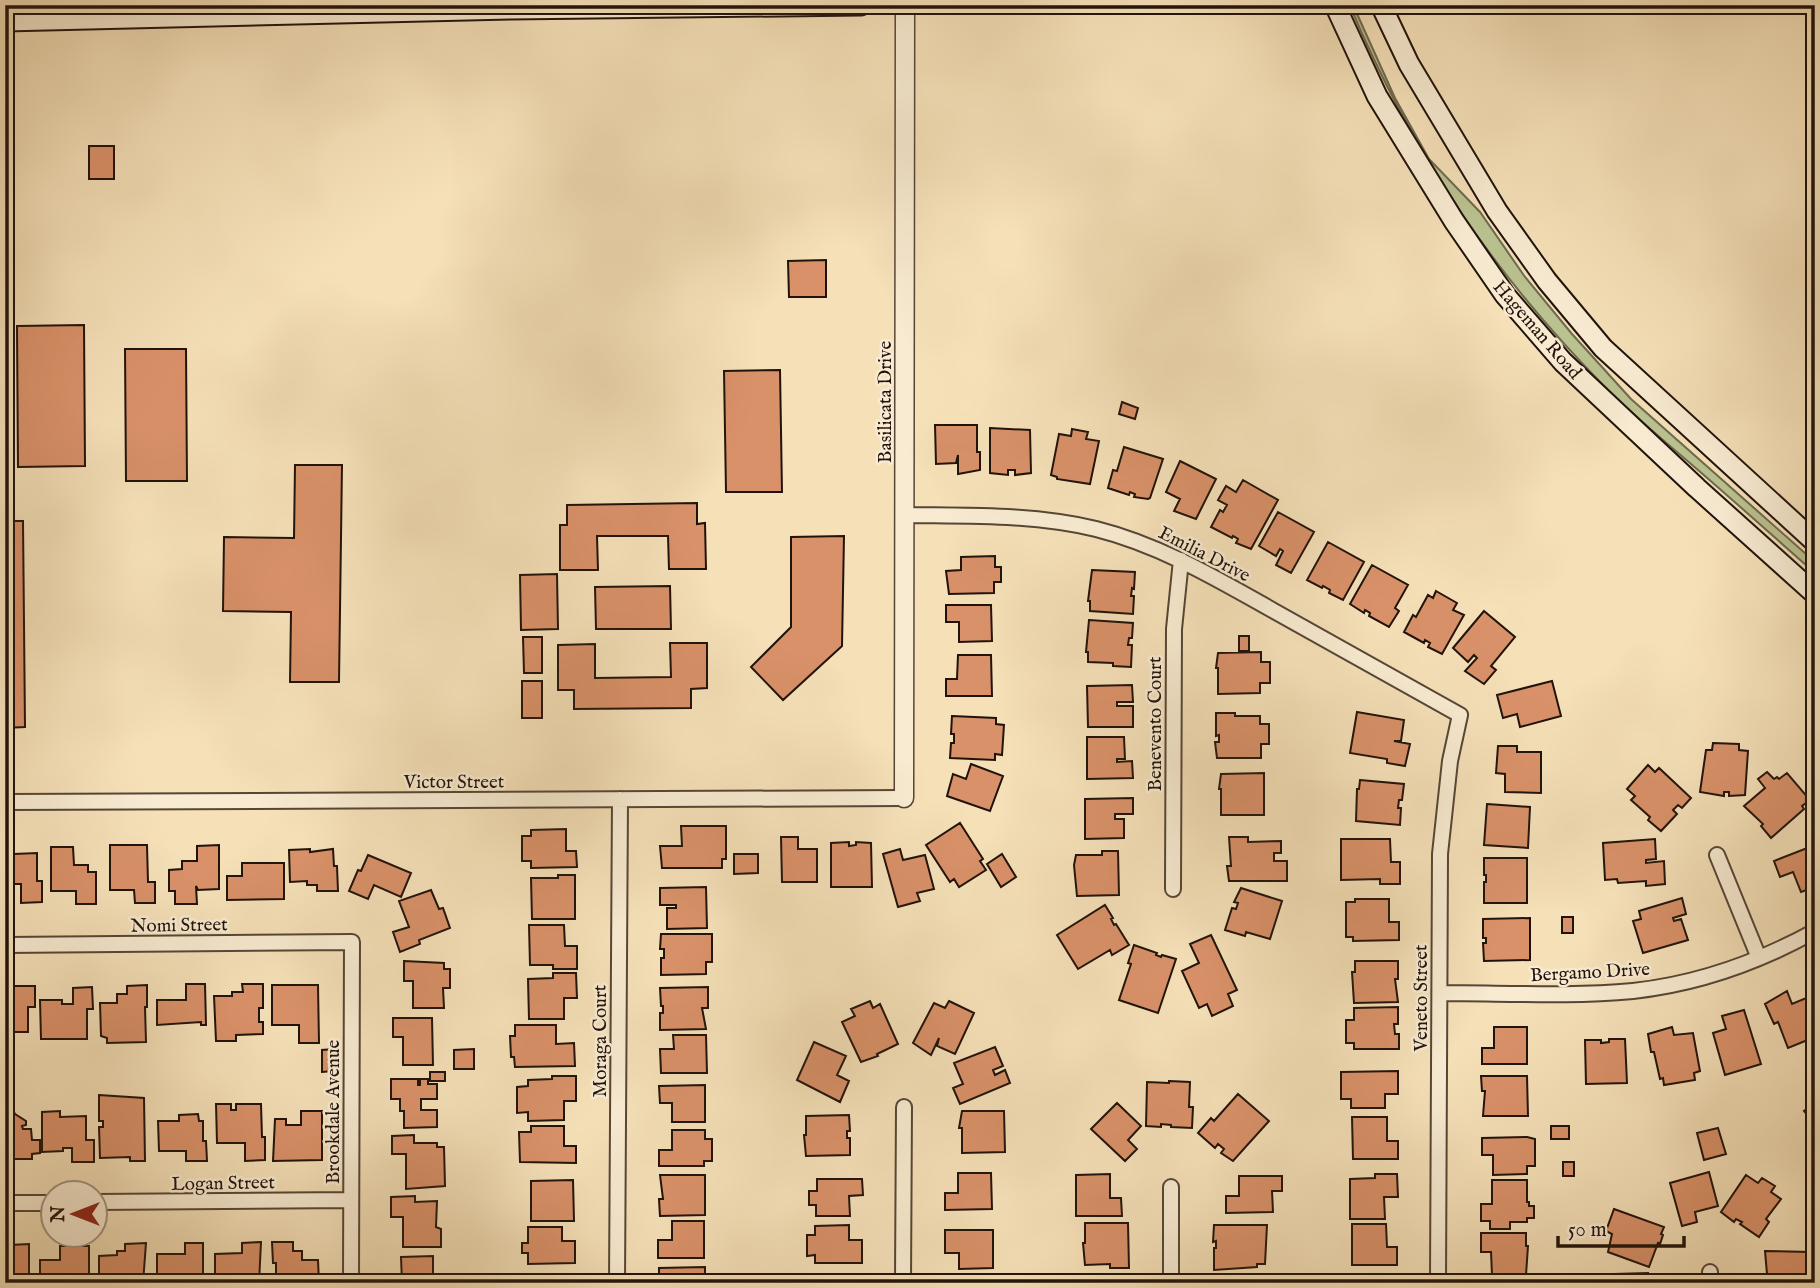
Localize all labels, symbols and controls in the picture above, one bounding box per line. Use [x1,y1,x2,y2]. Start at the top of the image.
street label: Hageman Road [1487,276,1587,385]
street label: Basilicata Drive [874,341,898,463]
street label: Emilia Drive [1154,521,1254,588]
street label: Benevento Court [1144,656,1168,792]
street label: Victor Street [403,771,505,795]
street label: Nomi Street [130,913,228,939]
street label: Veneto Street [1410,944,1434,1053]
street label: Bergamo Drive [1530,958,1651,988]
street label: Moraga Court [589,984,613,1097]
street label: Brookdale Avenue [322,1040,346,1184]
street label: Logan Street [171,1171,276,1197]
north arrow [38,1180,108,1250]
scale bar [1558,1204,1684,1248]
text: N [47,1205,71,1223]
text: 50 m [1568,1217,1607,1244]

